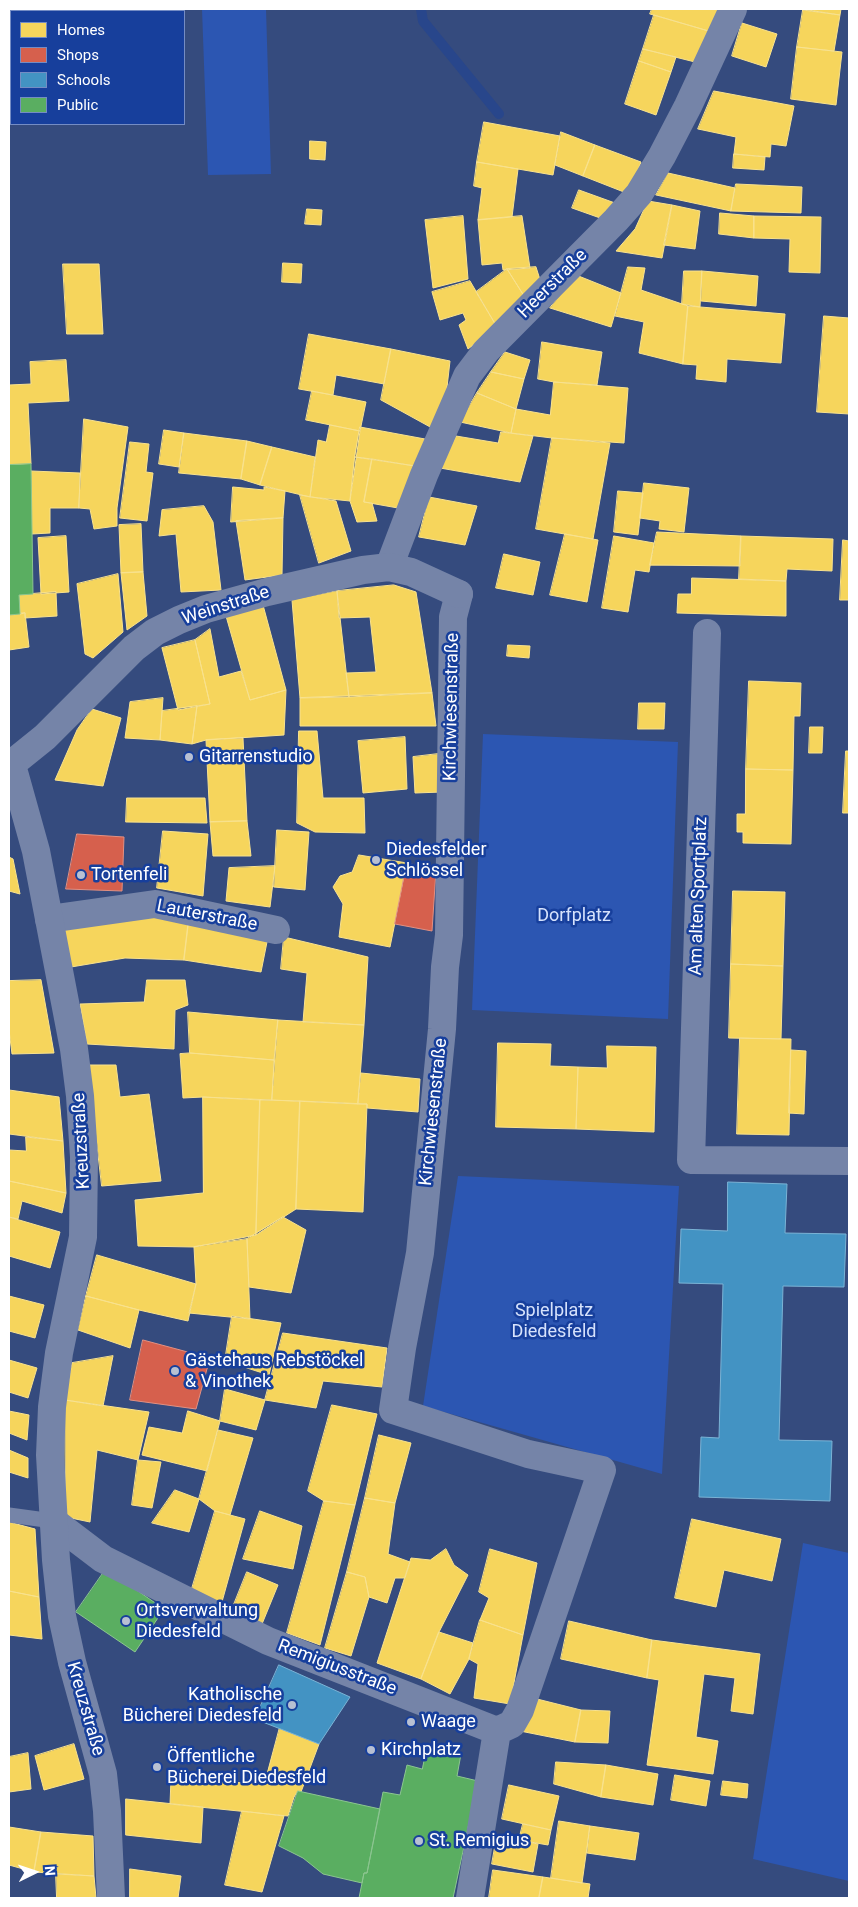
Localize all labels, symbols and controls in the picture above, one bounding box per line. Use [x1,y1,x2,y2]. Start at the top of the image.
legend [10,10,185,125]
text: Homes [57,21,105,39]
text: Shops [57,46,99,64]
text: Schools [57,71,111,89]
text: Public [57,96,98,114]
street label: Heerstraße [514,245,592,323]
street label: Weinstraße [180,582,272,630]
street label: Kirchwiesenstraße [440,633,464,781]
place label: Gitarrenstudio [199,746,313,768]
marker: Gitarrenstudio [183,751,195,763]
street label: Am alten Sportplatz [685,816,713,976]
place label: Diedesfelder Schlössel [386,839,486,882]
marker: Diedesfelder Schlössel [370,854,382,866]
place label: Tortenfeli [91,864,167,886]
marker: Tortenfeli [75,869,87,881]
street label: Lauterstraße [155,896,259,936]
park label: Dorfplatz [537,905,611,927]
street label: Kirchwiesenstraße [416,1037,452,1187]
street label: Kreuzstraße [69,1092,95,1190]
park label: Spielplatz Diedesfeld [512,1300,596,1342]
place label: Gästehaus Rebstöckel & Vinothek [185,1350,363,1392]
marker: Gästehaus Rebstöckel & Vinothek [169,1365,181,1377]
place label: Ortsverwaltung Diedesfeld [136,1600,258,1642]
marker: Ortsverwaltung Diedesfeld [120,1615,132,1627]
street label: Remigiusstraße [275,1635,399,1701]
street label: Kreuzstraße [61,1660,109,1758]
place label: Katholische Bücherei Diedesfeld [123,1684,282,1726]
marker: Katholische Bücherei Diedesfeld [286,1699,298,1711]
place label: Waage [421,1711,476,1733]
marker: Waage [405,1716,417,1728]
place label: Kirchplatz [381,1739,461,1761]
marker: Kirchplatz [365,1744,377,1756]
place label: Öffentliche Bücherei Diedesfeld [167,1746,326,1788]
marker: Öffentliche Bücherei Diedesfeld [151,1761,163,1773]
place label: St. Remigius [429,1830,529,1852]
marker: St. Remigius [413,1835,425,1847]
north arrow [10,1847,60,1897]
text: N [42,1865,58,1876]

